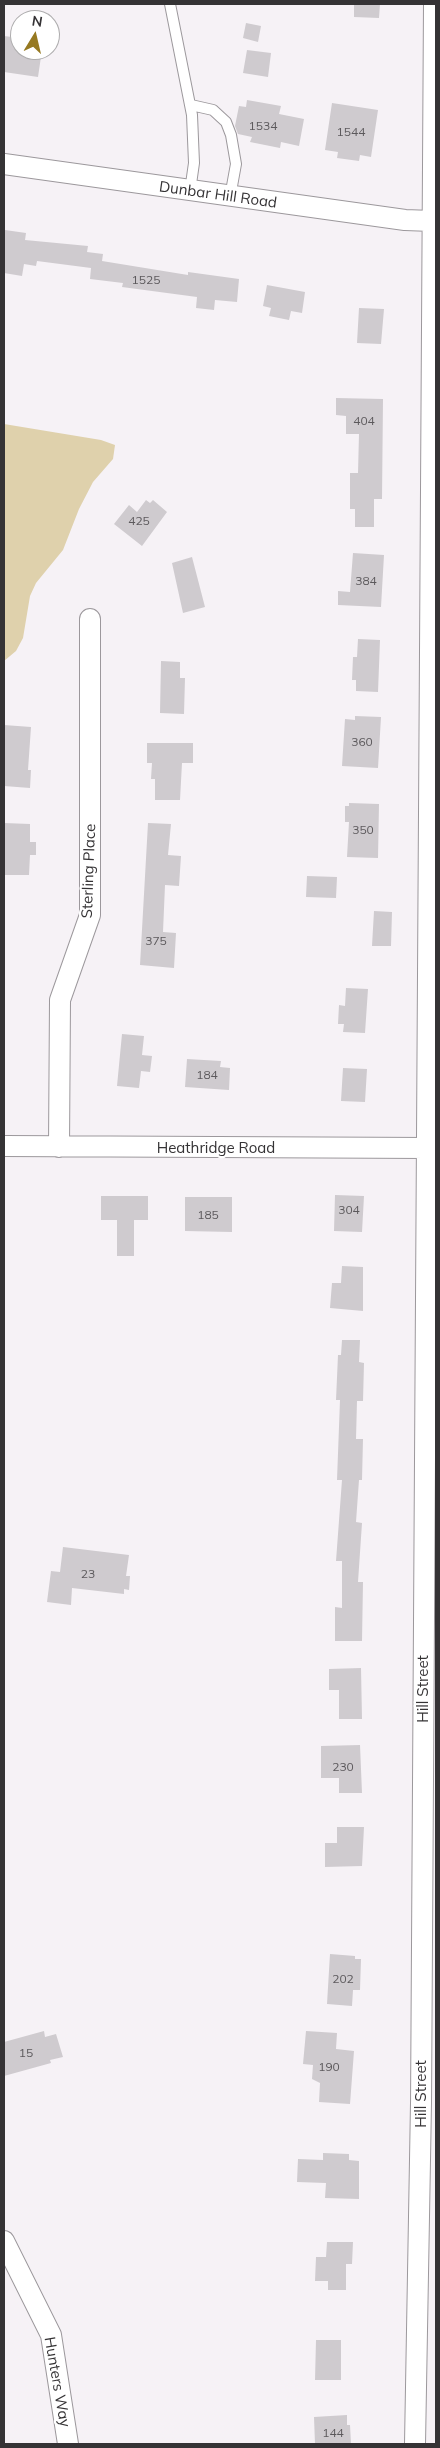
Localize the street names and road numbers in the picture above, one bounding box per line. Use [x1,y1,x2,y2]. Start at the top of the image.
street label: Dunbar Hill Road [158,178,278,212]
street label: Sterling Place [78,823,100,919]
street label: Heathridge Road [157,1139,275,1157]
street label: Hill Street [414,1655,432,1723]
street label: Hill Street [412,2060,430,2128]
street label: Hunters Way [40,2335,74,2429]

